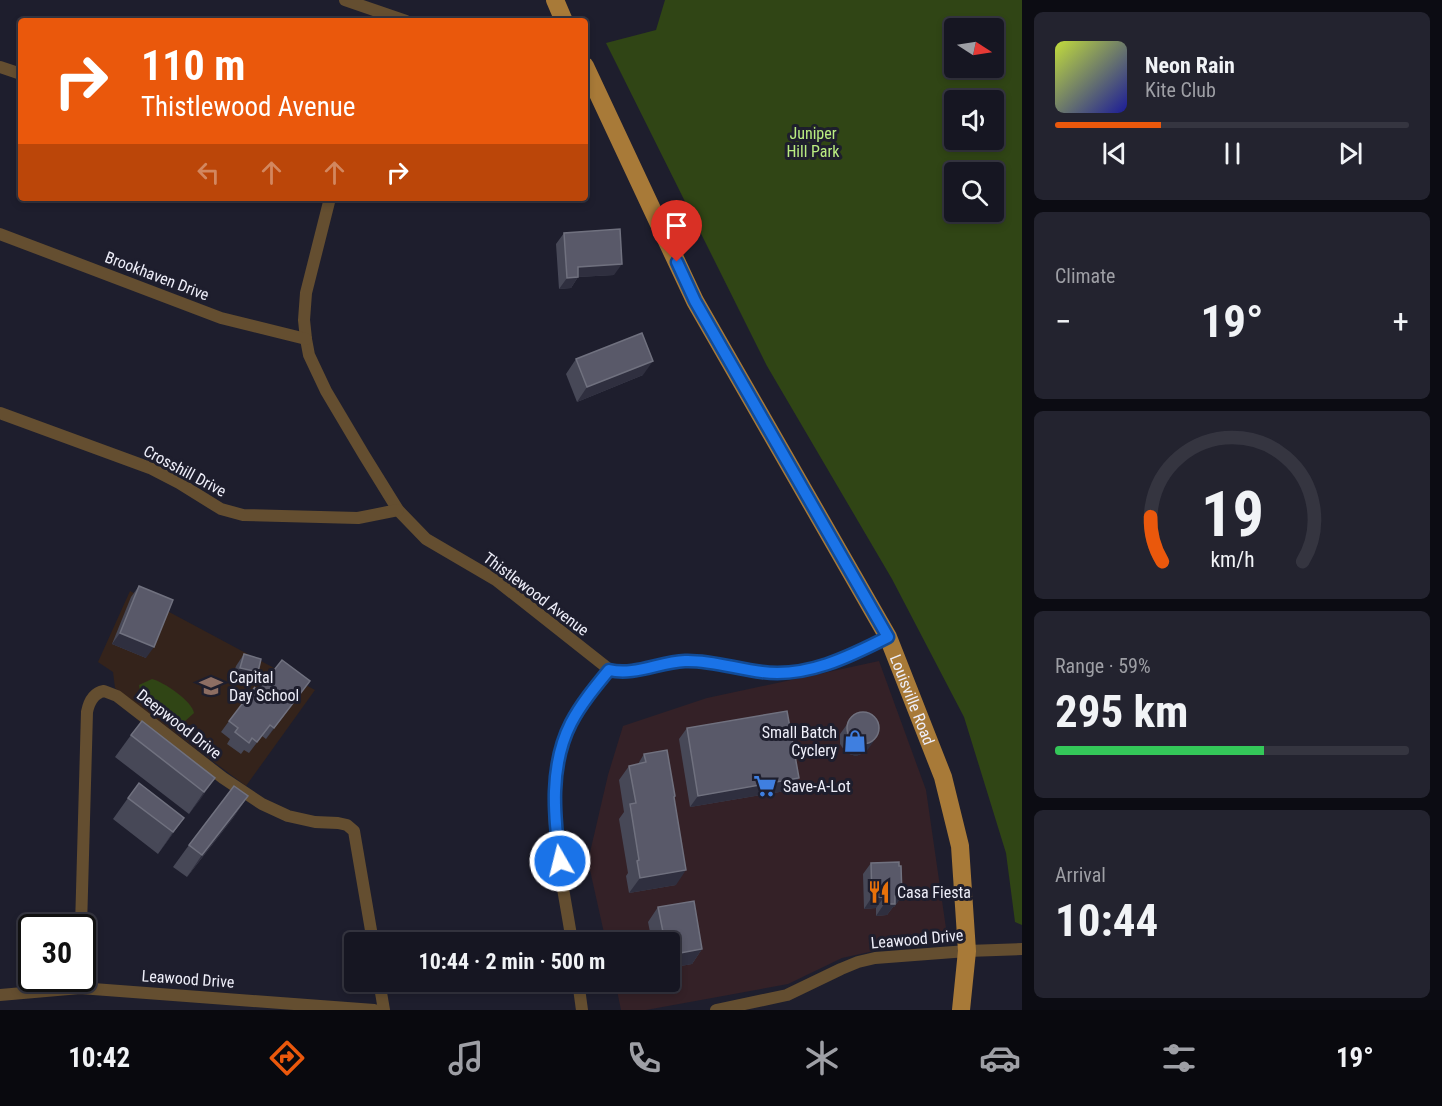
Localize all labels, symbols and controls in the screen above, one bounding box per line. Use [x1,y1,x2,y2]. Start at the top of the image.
north arrow [944,18,1004,78]
map controls [944,18,1004,222]
text: 110 m [141,41,246,90]
icon: right [42,42,120,120]
text: Neon Rain [1145,53,1235,78]
text: Kite Club [1145,78,1216,102]
button: sound [944,90,1004,150]
text: Thistlewood Avenue [141,91,355,123]
park label: Juniper Hill Park [786,124,840,161]
icon: previous [1098,137,1131,170]
icon: pause [1216,137,1249,170]
icon: next [1334,137,1367,170]
icon: left [192,156,225,189]
icon: ahead [255,156,288,189]
icon: ahead [318,156,351,189]
icon: right [381,156,414,189]
button: search [944,162,1004,222]
pin [651,200,702,262]
icon: arrive [660,209,693,242]
street label: Brookhaven Drive [102,247,212,305]
text: Climate [1055,264,1115,288]
text: 19° [1201,295,1264,348]
text: − [1055,302,1072,341]
text: + [1393,302,1409,341]
street label: Crosshill Drive [140,441,230,501]
text: 19 [1200,478,1264,551]
text: km/h [1210,547,1254,572]
street label: Thistlewood Avenue [480,548,592,640]
street label: Louisville Road [886,651,939,747]
text: Range · 59% [1055,654,1151,678]
place label: Capital Day School [229,668,299,705]
school or university icon: Capital Day School [198,673,224,699]
street label: Deepwood Drive [133,685,225,763]
text: 295 km [1055,685,1188,738]
place label: Small Batch Cyclery [762,723,837,760]
shop icon: Small Batch Cyclery [842,728,868,754]
supermarket icon: Save-A-Lot [752,773,778,799]
place label: Save-A-Lot [783,777,851,796]
position arrow [528,829,592,893]
text: Arrival [1055,863,1106,887]
restaurant icon: Casa Fiesta [866,879,892,905]
place label: Casa Fiesta [897,883,971,902]
text: 10:44 [1055,894,1158,947]
speed limit sign: 30 [18,914,96,992]
street label: Leawood Drive [870,925,964,953]
text: 10:44 · 2 min · 500 m [419,949,605,974]
street label: Leawood Drive [141,966,235,992]
icon: directions [266,1037,308,1079]
icon: music [445,1037,487,1079]
icon: phone [623,1037,665,1079]
icon: climate [801,1037,843,1079]
icon: car [979,1037,1021,1079]
icon: filters [1158,1037,1200,1079]
text: 10:42 [68,1042,130,1074]
text: 19° [1336,1042,1374,1074]

